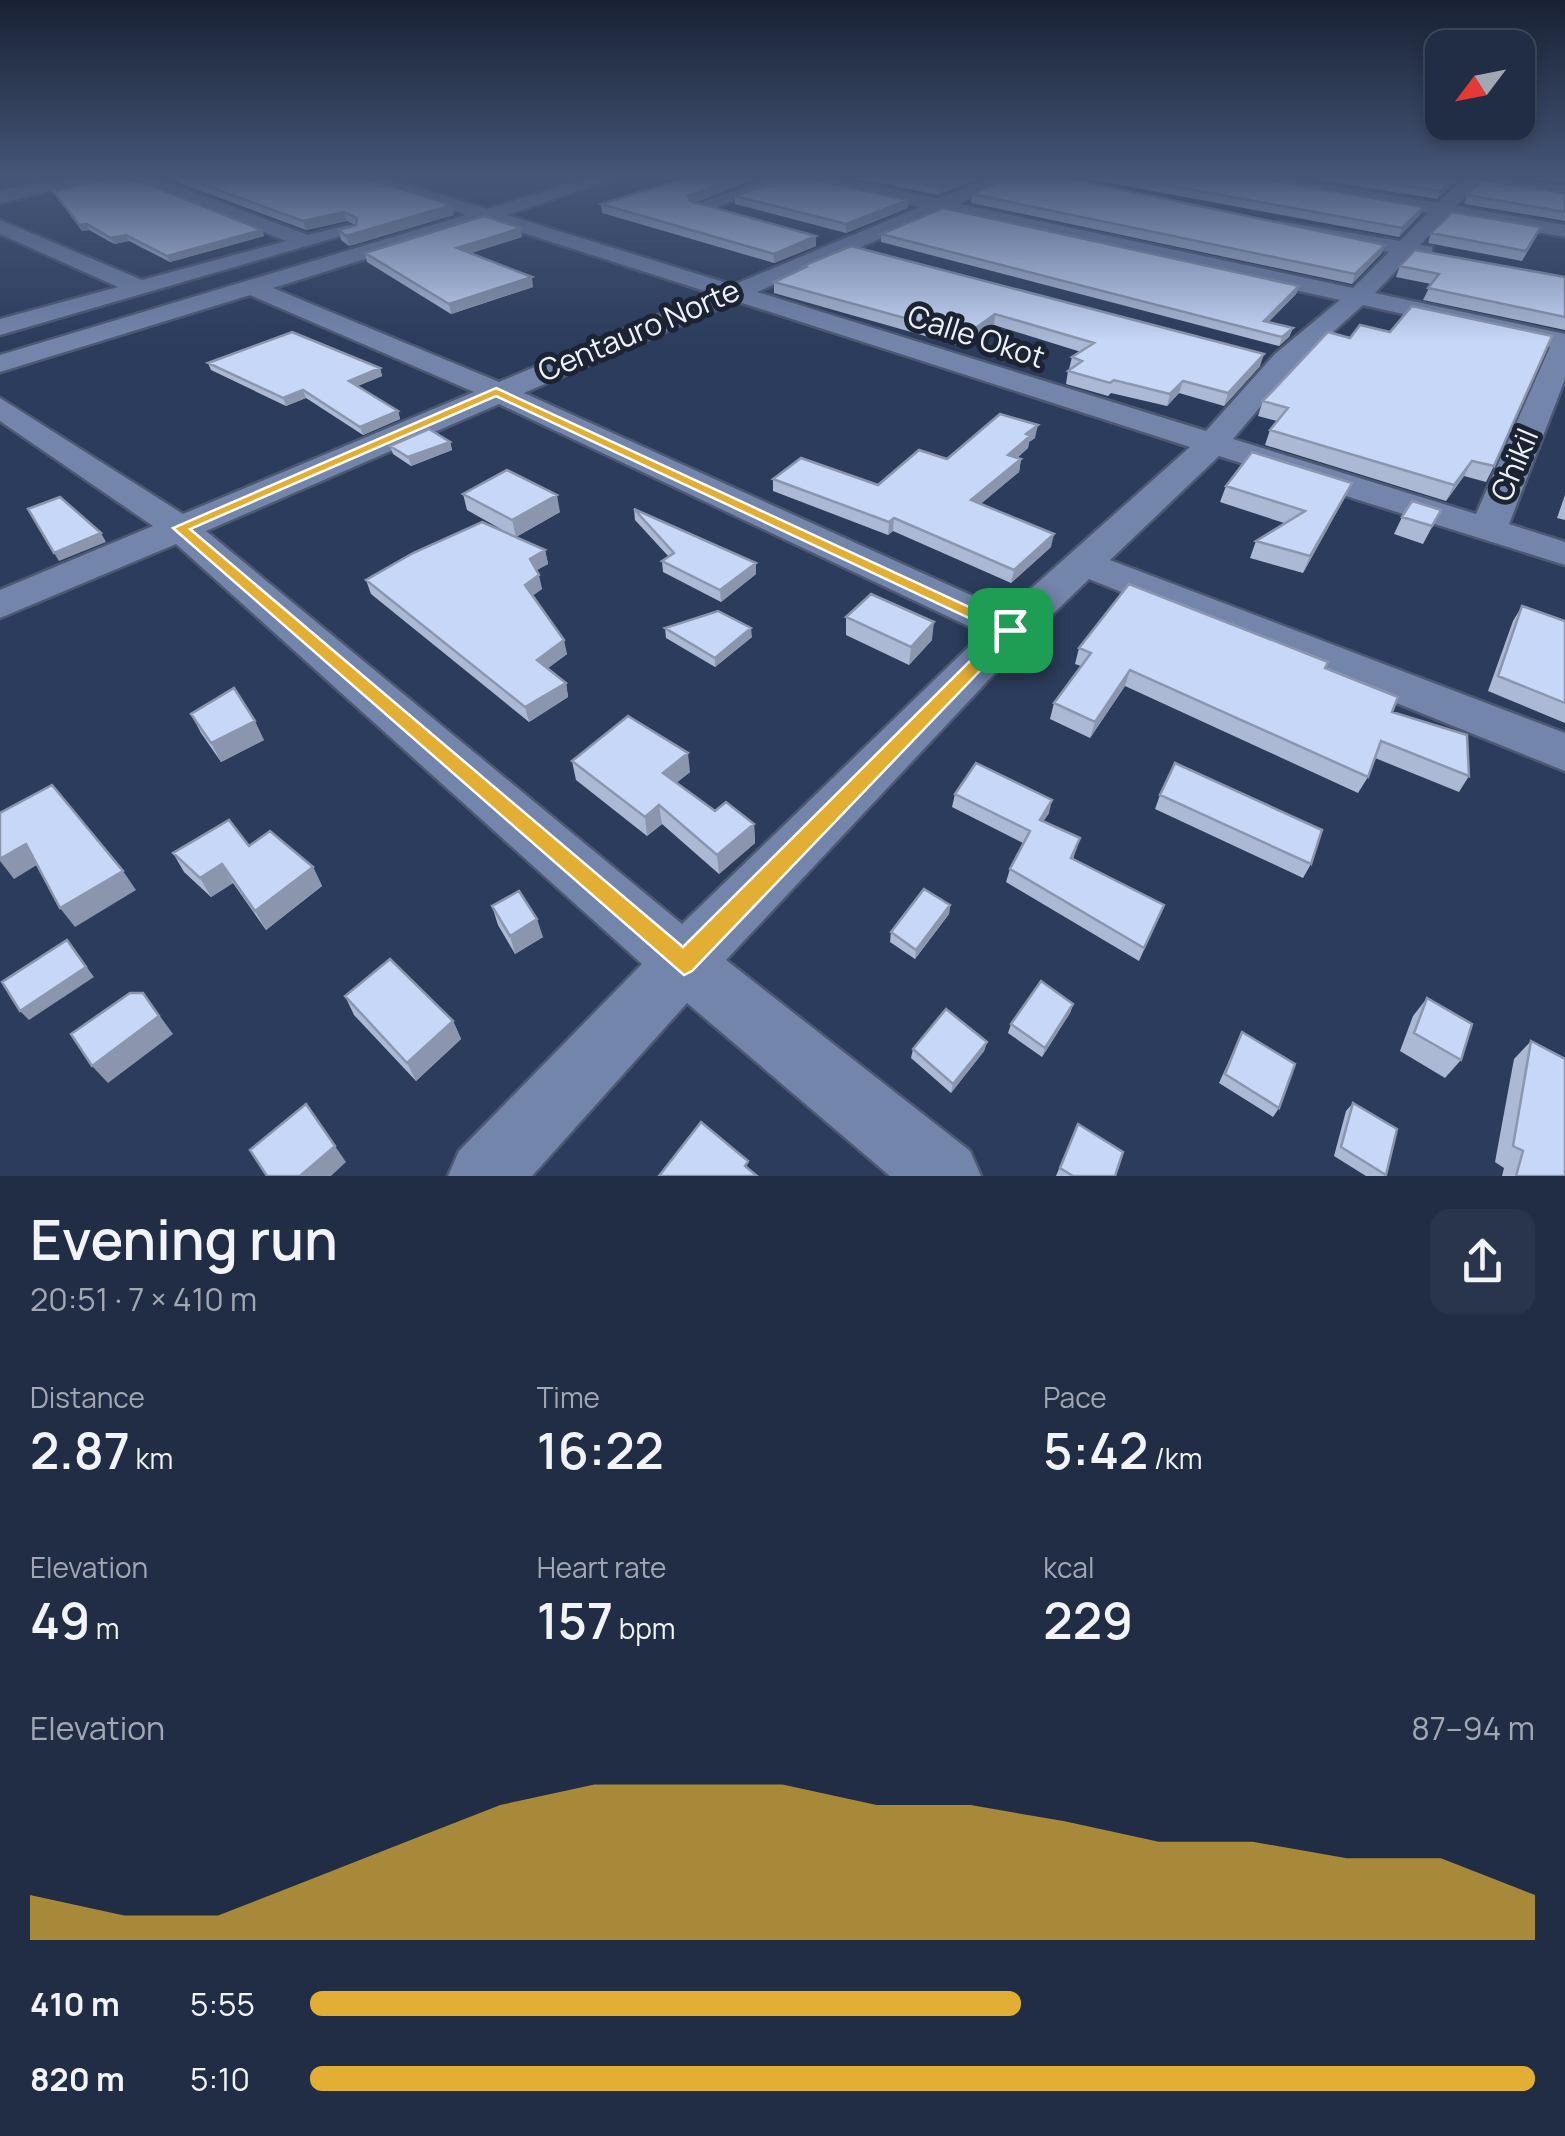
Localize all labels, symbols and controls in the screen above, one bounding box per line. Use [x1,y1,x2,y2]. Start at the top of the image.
north arrow [1425,30,1535,140]
map controls [1425,30,1535,140]
street label: Centauro Norte [531,269,745,391]
street label: Calle Okot [903,294,1050,377]
street label: Chikil [1480,422,1547,507]
pin [968,588,1053,673]
icon: arrive [983,603,1038,658]
text: Evening run [30,1201,338,1277]
button: share [1430,1209,1535,1314]
text: 20:51 · 7 × 410 m [30,1277,257,1321]
text: Distance [30,1378,145,1416]
text: Time [537,1378,600,1416]
text: Pace [1043,1378,1107,1416]
text: 2.87 [30,1416,130,1484]
text: 16:22 [537,1416,664,1484]
text: 5:42 [1043,1416,1148,1484]
text: km [130,1439,173,1477]
text: /km [1148,1439,1202,1477]
text: Elevation [30,1548,148,1586]
text: Heart rate [537,1548,666,1586]
text: kcal [1043,1548,1094,1586]
text: 49 [30,1586,90,1654]
text: 157 [537,1586,613,1654]
text: 229 [1043,1586,1133,1654]
text: m [90,1609,120,1647]
text: bpm [613,1609,676,1647]
text: Elevation [30,1706,165,1750]
text: 87–94 m [1411,1706,1535,1750]
text: 410 m [30,1982,120,2026]
text: 5:55 [190,1982,255,2026]
text: 820 m [30,2057,125,2101]
text: 5:10 [190,2057,250,2101]

